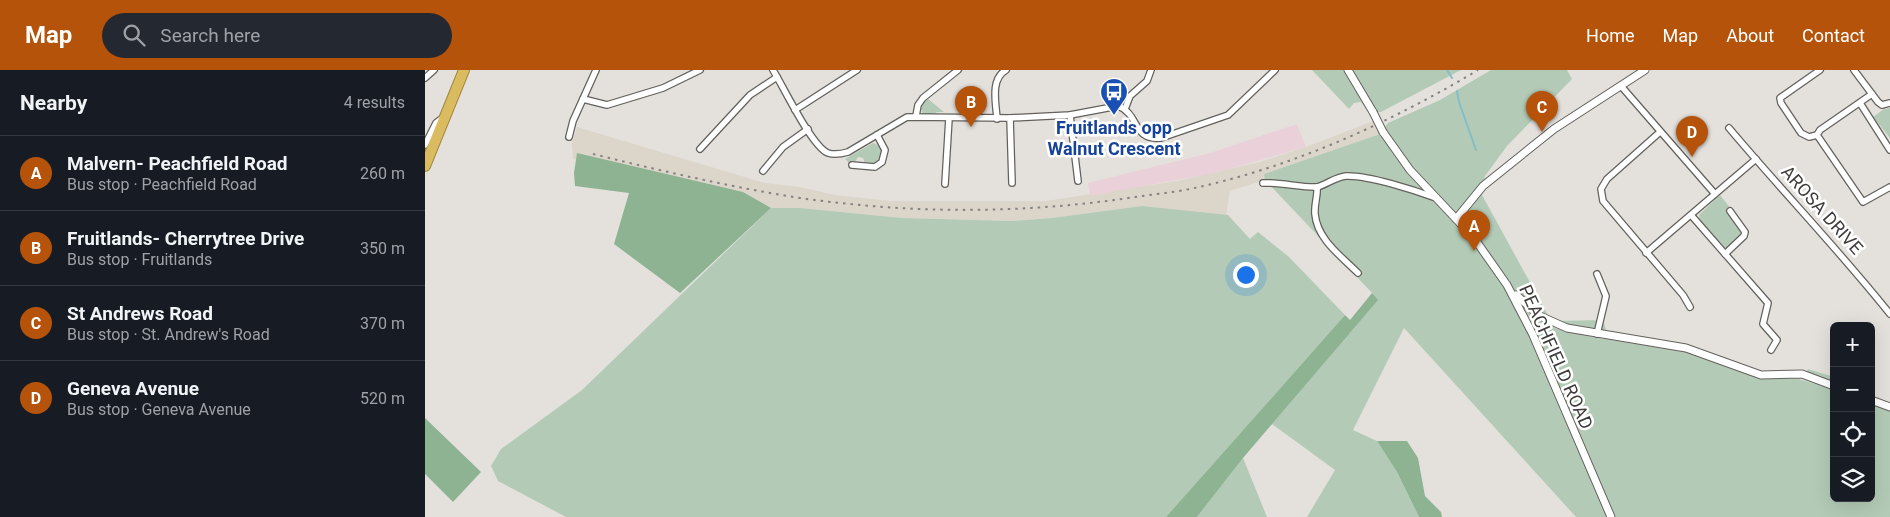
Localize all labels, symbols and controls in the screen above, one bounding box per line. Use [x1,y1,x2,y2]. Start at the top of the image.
search box [102,13,452,58]
text: Map [25,21,72,49]
icon: search [120,21,148,49]
text: Search here [160,24,260,47]
text: Home [1586,25,1635,46]
text: Map [1663,25,1698,46]
text: About [1726,25,1774,46]
text: Contact [1802,25,1865,46]
bus stop icon: Fruitlands opp Walnut Crescent [1099,77,1129,116]
pin: B [955,86,987,127]
text: Nearby [20,91,87,115]
pin: C [1526,91,1558,132]
text: 4 results [344,93,405,112]
pin: D [1676,116,1708,157]
place label: Fruitlands opp Walnut Crescent [1047,117,1181,159]
text: Malvern- Peachfield Road [67,152,288,175]
street label: AROSA DRIVE [1777,161,1868,258]
text: A [31,164,41,183]
text: 260 m [360,164,405,183]
text: Bus stop · Peachfield Road [67,175,257,194]
pin: A [1458,210,1490,251]
text: Fruitlands- Cherrytree Drive [67,227,304,250]
text: B [31,239,41,258]
text: 350 m [360,239,405,258]
text: Bus stop · Fruitlands [67,250,212,269]
your location [1233,262,1259,288]
street label: PEACHFIELD ROAD [1515,281,1598,432]
text: St Andrews Road [67,302,213,325]
text: C [31,314,41,333]
text: 370 m [360,314,405,333]
map controls [1830,322,1875,502]
button: + [1830,322,1875,367]
text: Bus stop · St. Andrew's Road [67,325,270,344]
button: − [1830,367,1875,412]
text: Geneva Avenue [67,377,199,400]
text: D [31,389,41,408]
text: 520 m [360,389,405,408]
text: Bus stop · Geneva Avenue [67,400,251,419]
button: locate [1830,412,1875,457]
button: layers [1830,457,1875,502]

